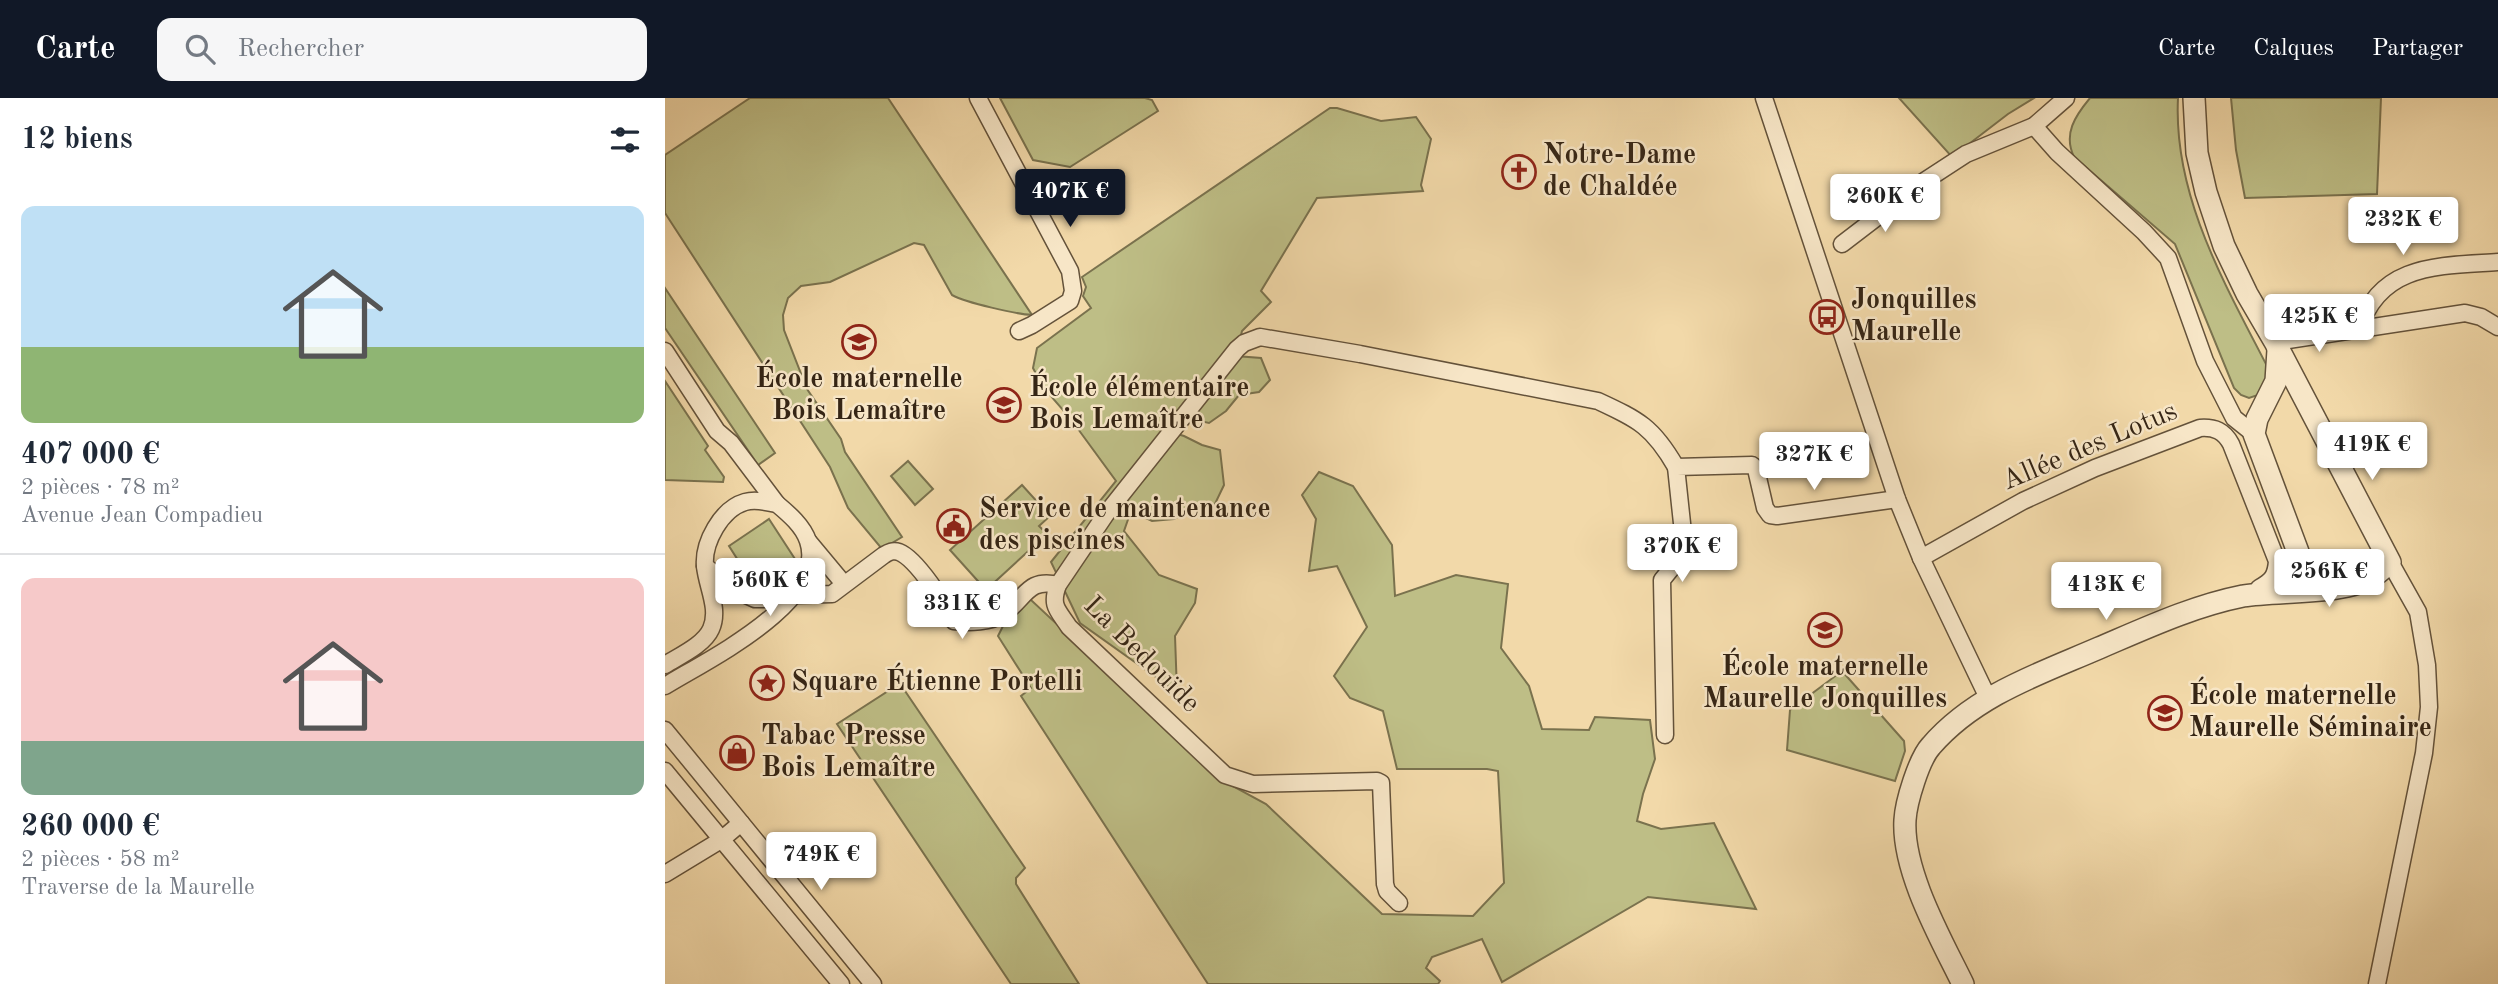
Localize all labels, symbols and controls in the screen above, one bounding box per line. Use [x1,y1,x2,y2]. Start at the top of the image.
search box [157,18,647,81]
icon: search [181,30,219,68]
text: Carte [35,33,115,66]
text: Rechercher [237,36,364,62]
text: Carte [2158,37,2215,61]
text: Calques [2253,37,2334,61]
text: Partager [2372,37,2463,61]
icon: filters [606,121,644,159]
text: 12 biens [21,125,133,155]
place label: Notre-Dame de Chaldée [1543,142,1696,202]
church icon: Notre-Dame de Chaldée [1500,153,1538,191]
pin: 407K € [1013,170,1127,229]
pin: 260K € [1828,174,1942,234]
text: 407K € [1031,180,1109,203]
text: 260K € [1846,185,1924,208]
pin: 232K € [2346,198,2460,257]
text: 232K € [2364,208,2442,231]
icon: home [270,251,396,377]
place label: Jonquilles Maurelle [1851,287,1977,347]
pin: 425K € [2262,294,2376,354]
bus stop icon: Jonquilles Maurelle [1808,298,1846,336]
text: 425K € [2280,305,2358,328]
school or university icon: École maternelle Bois Lemaître [840,323,878,361]
place label: École maternelle Bois Lemaître [755,359,963,426]
place label: École élémentaire Bois Lemaître [1029,368,1250,435]
school or university icon: École élémentaire Bois Lemaître [985,386,1023,424]
street label: Allée des Lotus [1998,398,2182,496]
pin: 419K € [2315,422,2429,482]
pin: 327K € [1757,432,1871,492]
text: 419K € [2333,433,2411,456]
text: 407 000 € [21,440,160,470]
text: 327K € [1775,443,1853,466]
text: 2 pièces · 78 m² [21,476,180,499]
place label: Service de maintenance des piscines [979,496,1271,556]
text: Avenue Jean Compadieu [21,504,263,527]
public building icon: Service de maintenance des piscines [935,507,973,545]
pin: 370K € [1625,524,1739,584]
text: 370K € [1643,535,1721,558]
pin: 256K € [2272,550,2386,609]
pin: 560K € [713,559,827,618]
text: 256K € [2290,560,2368,583]
pin: 413K € [2049,562,2163,622]
text: 560K € [731,569,809,592]
text: 413K € [2067,573,2145,596]
pin: 331K € [905,582,1019,641]
text: 331K € [923,592,1001,615]
street label: La Bedouïde [1078,592,1204,718]
school or university icon: École maternelle Maurelle Jonquilles [1806,611,1844,649]
icon: home [270,623,396,749]
place label: École maternelle Maurelle Jonquilles [1703,647,1947,714]
place label: Square Étienne Portelli [791,662,1082,697]
place icon: Square Étienne Portelli [748,664,786,702]
place label: École maternelle Maurelle Séminaire [2189,676,2432,743]
school or university icon: École maternelle Maurelle Séminaire [2146,694,2184,732]
place label: Tabac Presse Bois Lemaître [761,723,936,783]
shop icon: Tabac Presse Bois Lemaître [718,734,756,772]
text: 260 000 € [21,812,160,842]
pin: 749K € [764,832,878,892]
text: 749K € [782,843,860,866]
text: 2 pièces · 58 m² [21,848,180,871]
text: Traverse de la Maurelle [21,876,255,899]

